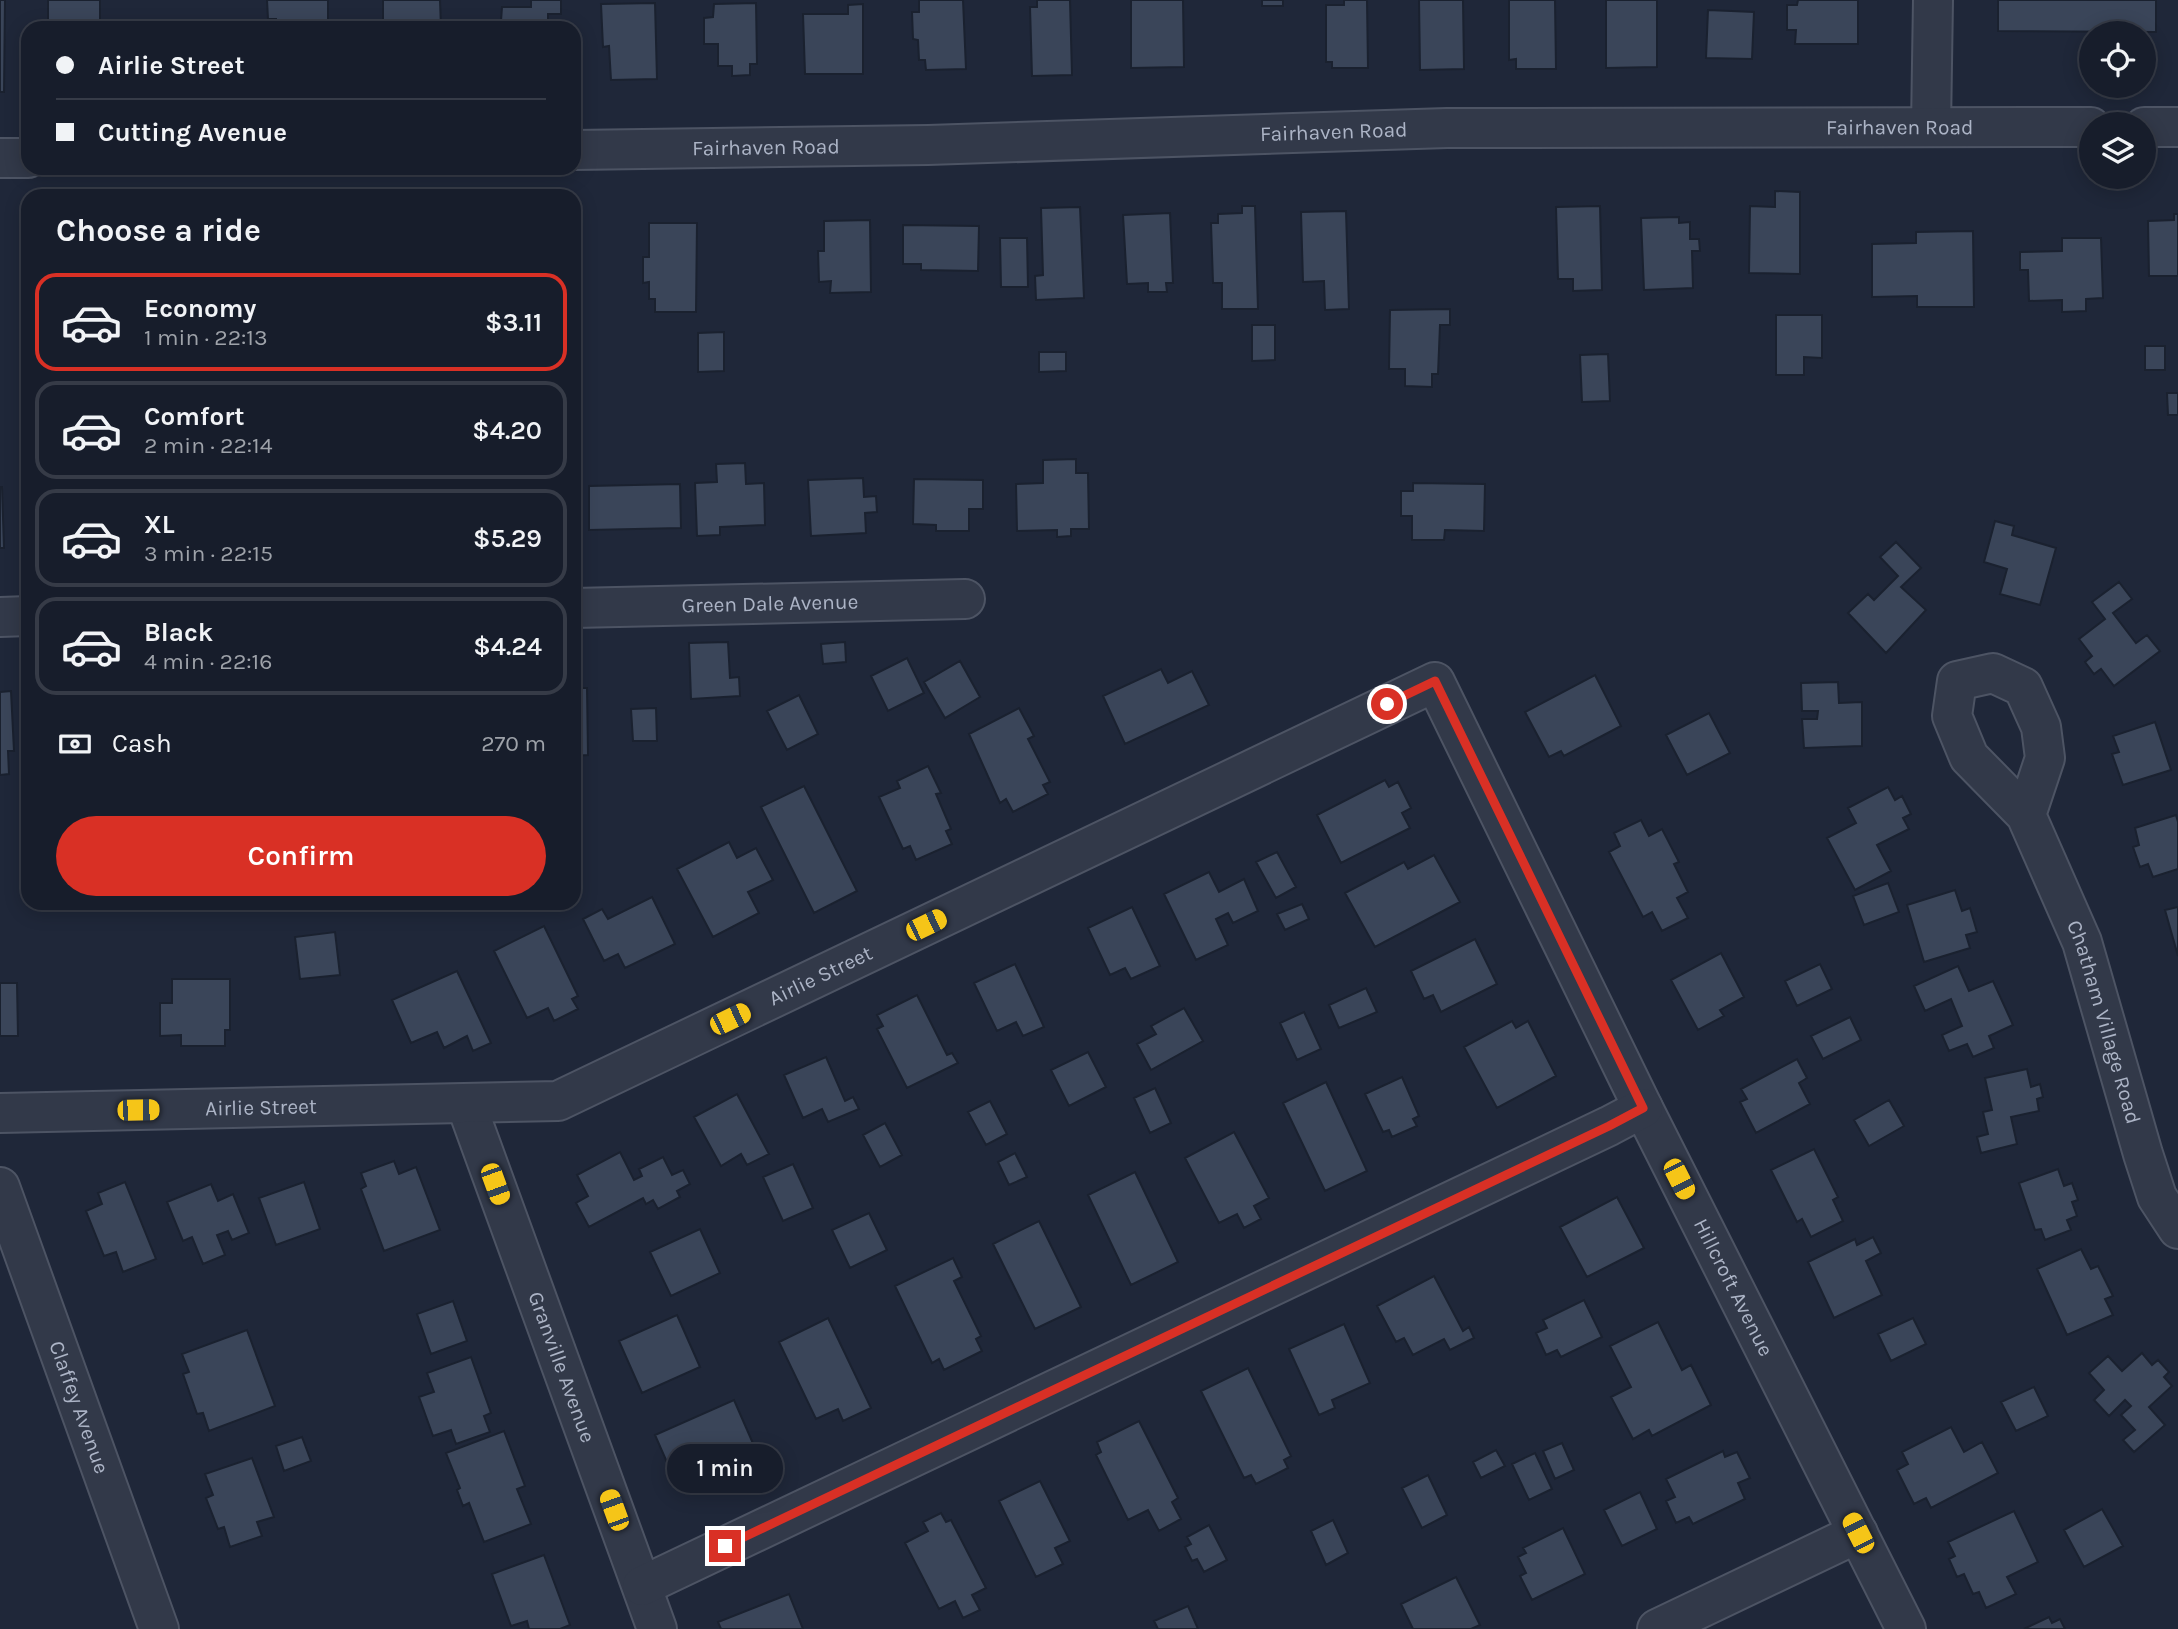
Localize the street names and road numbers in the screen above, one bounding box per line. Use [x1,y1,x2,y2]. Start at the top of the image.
street label: Fairhaven Road [1826,115,1974,139]
street label: Fairhaven Road [1260,117,1408,146]
street label: Fairhaven Road [692,134,840,160]
street label: Green Dale Avenue [681,589,859,618]
street label: Chatham Village Road [2062,916,2146,1127]
street label: Airlie Street [765,941,876,1010]
street label: Airlie Street [205,1094,317,1121]
street label: Hillcroft Avenue [1689,1214,1778,1360]
street label: Granville Avenue [523,1288,600,1446]
street label: Claffey Avenue [44,1337,114,1477]

